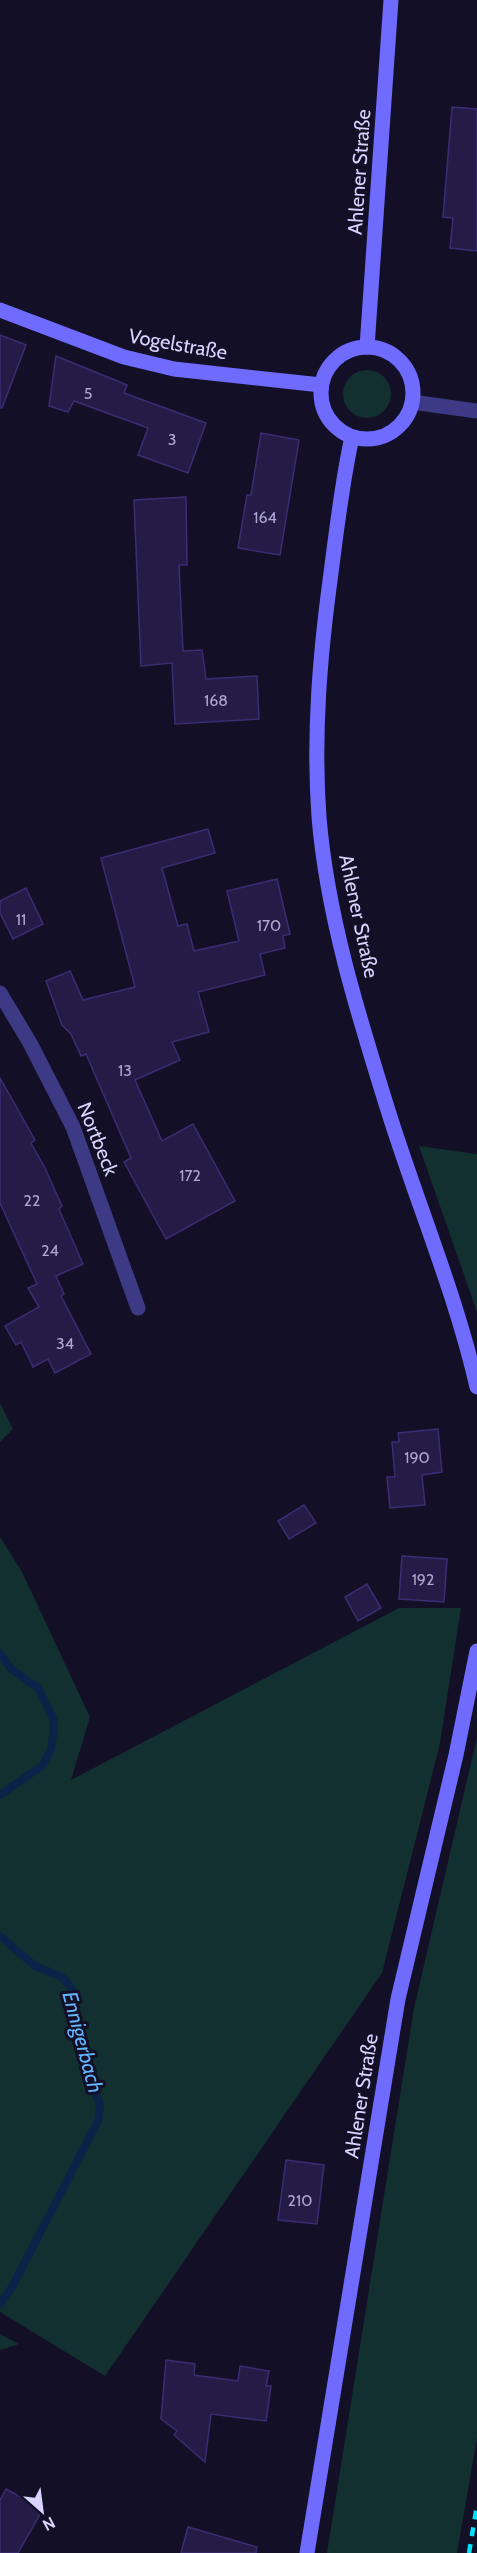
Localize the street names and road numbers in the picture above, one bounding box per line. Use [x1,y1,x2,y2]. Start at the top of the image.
street label: Ahlener Straße [343,108,375,236]
street label: Vogelstraße [127,324,229,364]
street label: Ahlener Straße [334,852,384,980]
street label: Nortbeck [72,1099,124,1179]
street label: Ahlener Straße [339,2032,383,2160]

